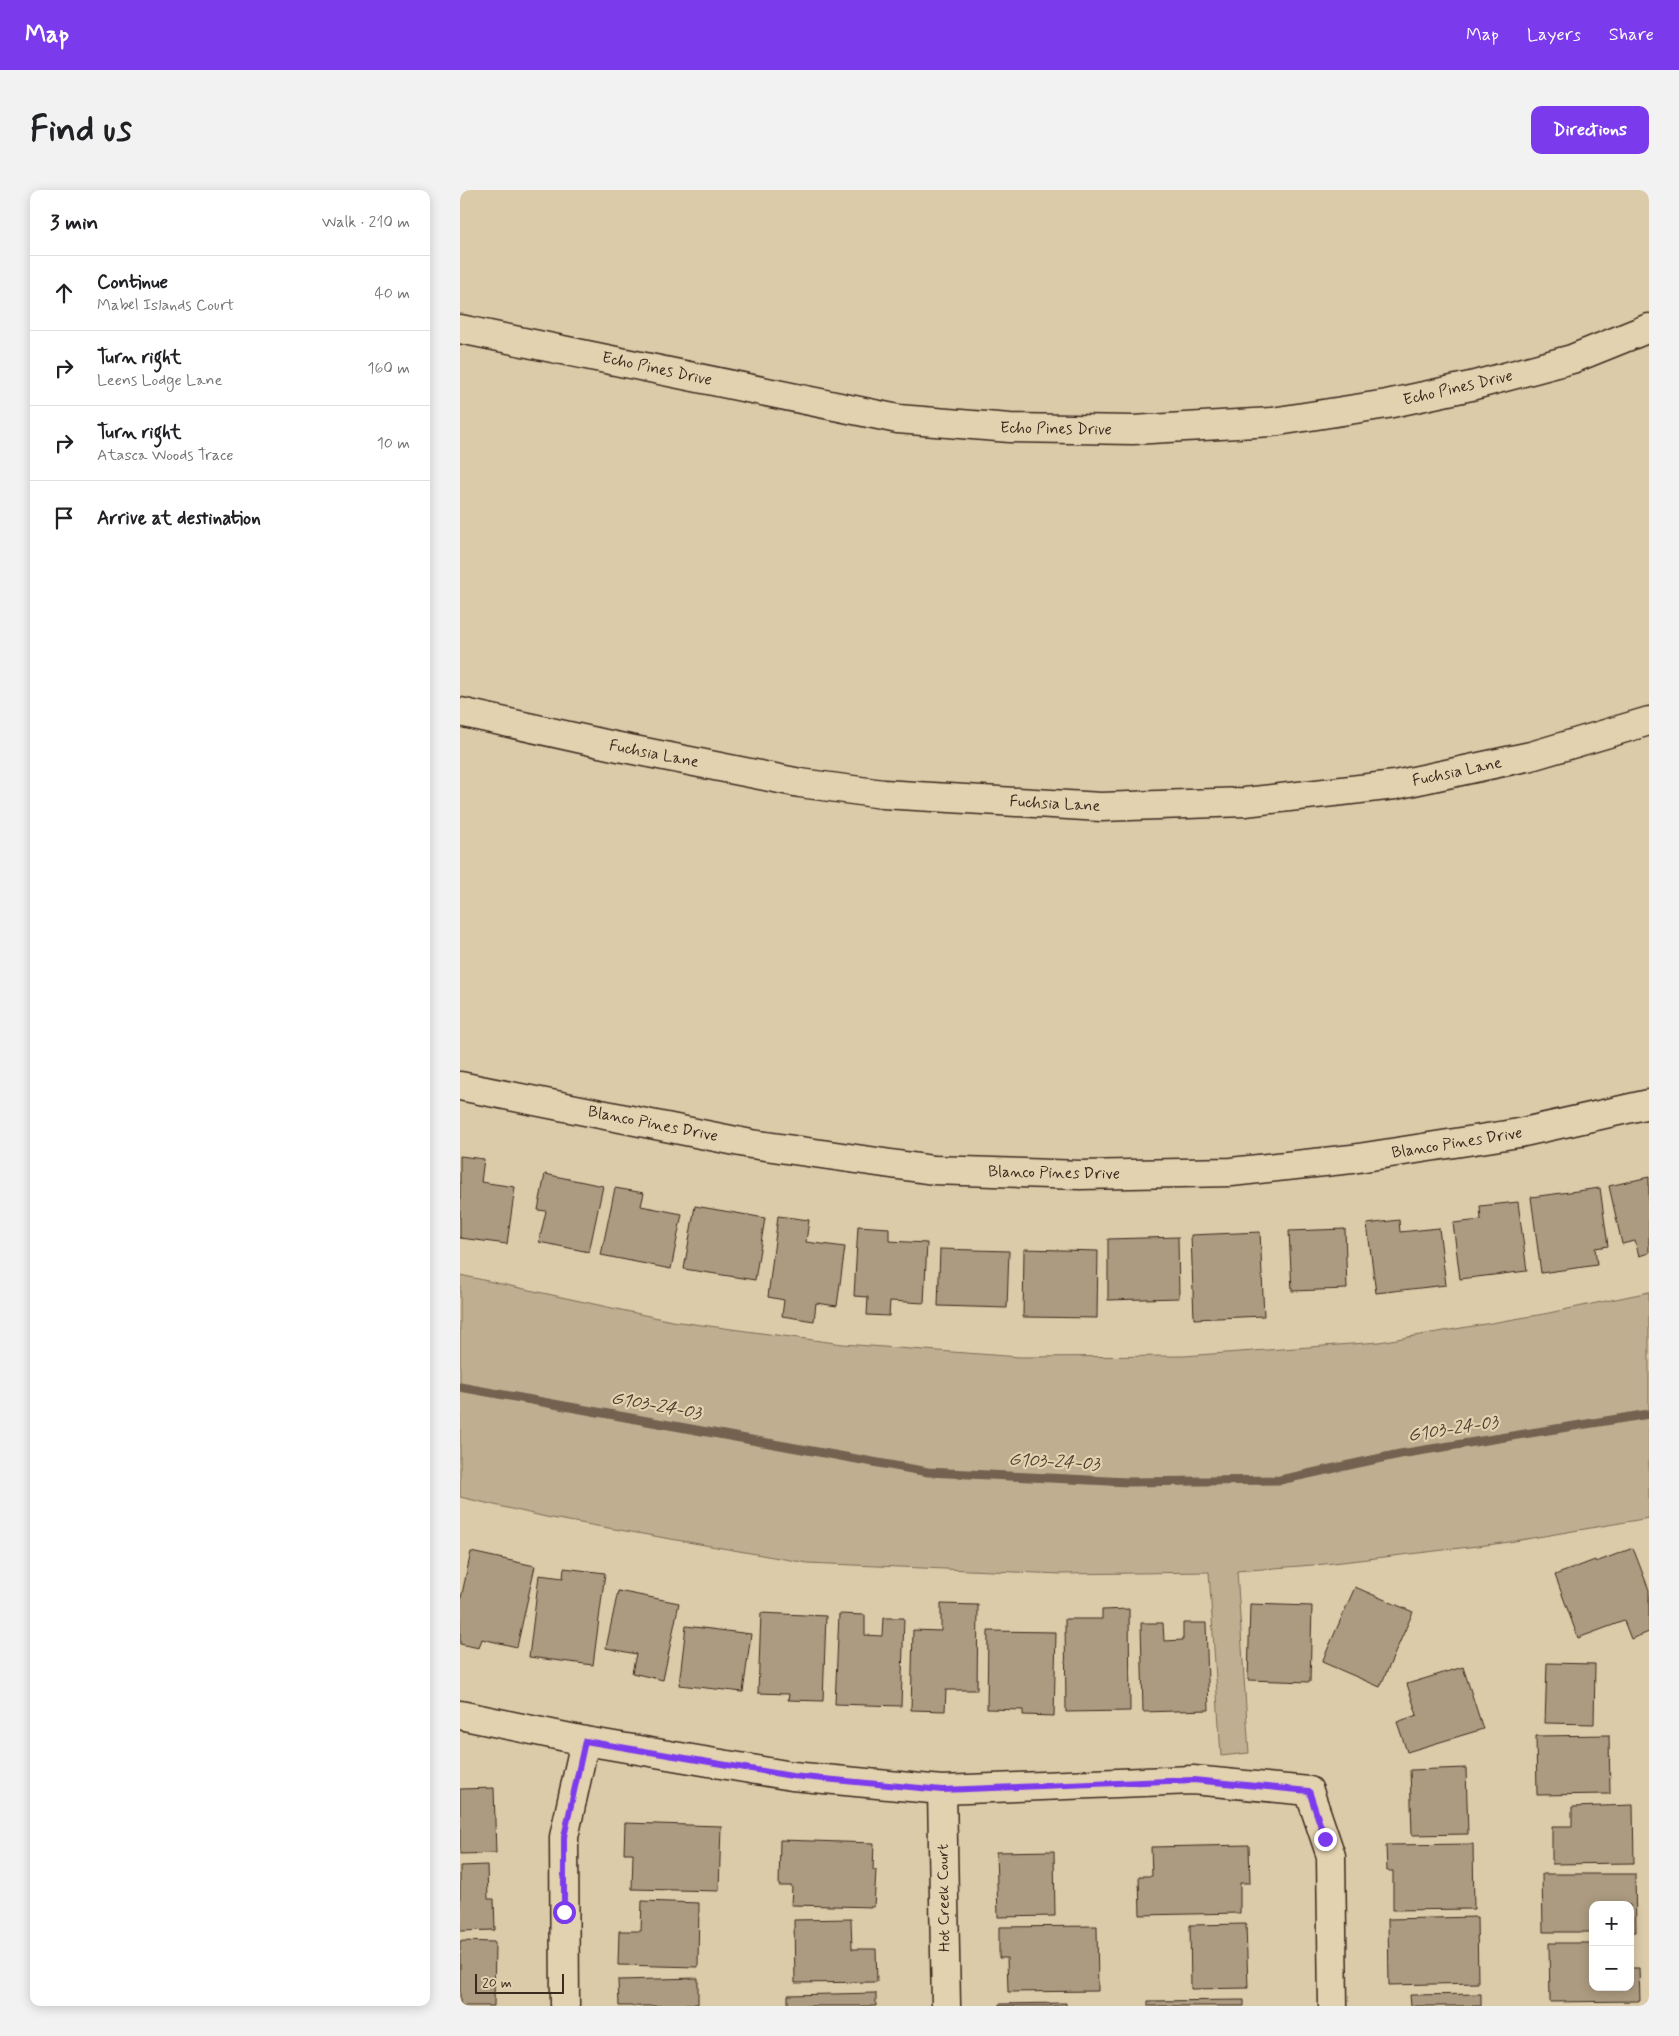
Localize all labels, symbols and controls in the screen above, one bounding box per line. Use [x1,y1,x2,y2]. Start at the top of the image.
text: Map [25,20,69,51]
text: Map [1466,23,1499,47]
text: Layers [1527,23,1581,47]
text: Share [1609,23,1654,47]
button: Directions [1531,106,1649,154]
text: Find us [30,107,132,153]
text: 3 min [50,209,98,237]
text: Walk · 210 m [322,212,410,233]
text: Continue [97,270,168,295]
icon: ahead [50,279,78,307]
text: 40 m [374,283,410,304]
text: Mabel Islands Court [97,295,234,316]
text: Turn right [97,345,181,370]
street label: Echo Pines Drive [600,347,714,391]
icon: right [50,354,78,382]
text: 160 m [367,358,410,379]
street label: Echo Pines Drive [1401,365,1515,411]
text: Leens Lodge Lane [97,370,222,391]
street label: Echo Pines Drive [1000,418,1112,440]
text: Turn right [97,420,181,445]
icon: right [50,429,78,457]
text: 10 m [377,433,410,454]
text: Atasca Woods Trace [97,445,233,466]
icon: arrive [50,504,78,532]
text: Arrive at destination [97,506,261,531]
street label: Fuchsia Lane [607,735,701,773]
street label: Fuchsia Lane [1410,752,1504,792]
street label: Fuchsia Lane [1009,791,1101,817]
street label: Blanco Pines Drive [586,1101,720,1147]
street label: Blanco Pines Drive [1390,1122,1524,1164]
street label: Blanco Pines Drive [988,1161,1120,1185]
water label: G103-24-03 [609,1386,704,1426]
water label: G103-24-03 [1406,1410,1501,1448]
water label: G103-24-03 [1008,1448,1102,1476]
route end [1314,1828,1337,1851]
street label: Hot Creek Court [933,1844,955,1952]
route start [553,1901,576,1924]
map controls [1589,1901,1634,1991]
button: + [1589,1901,1634,1946]
button: − [1589,1946,1634,1991]
scale bar [475,1971,564,1994]
text: 20 m [482,1974,512,1992]

